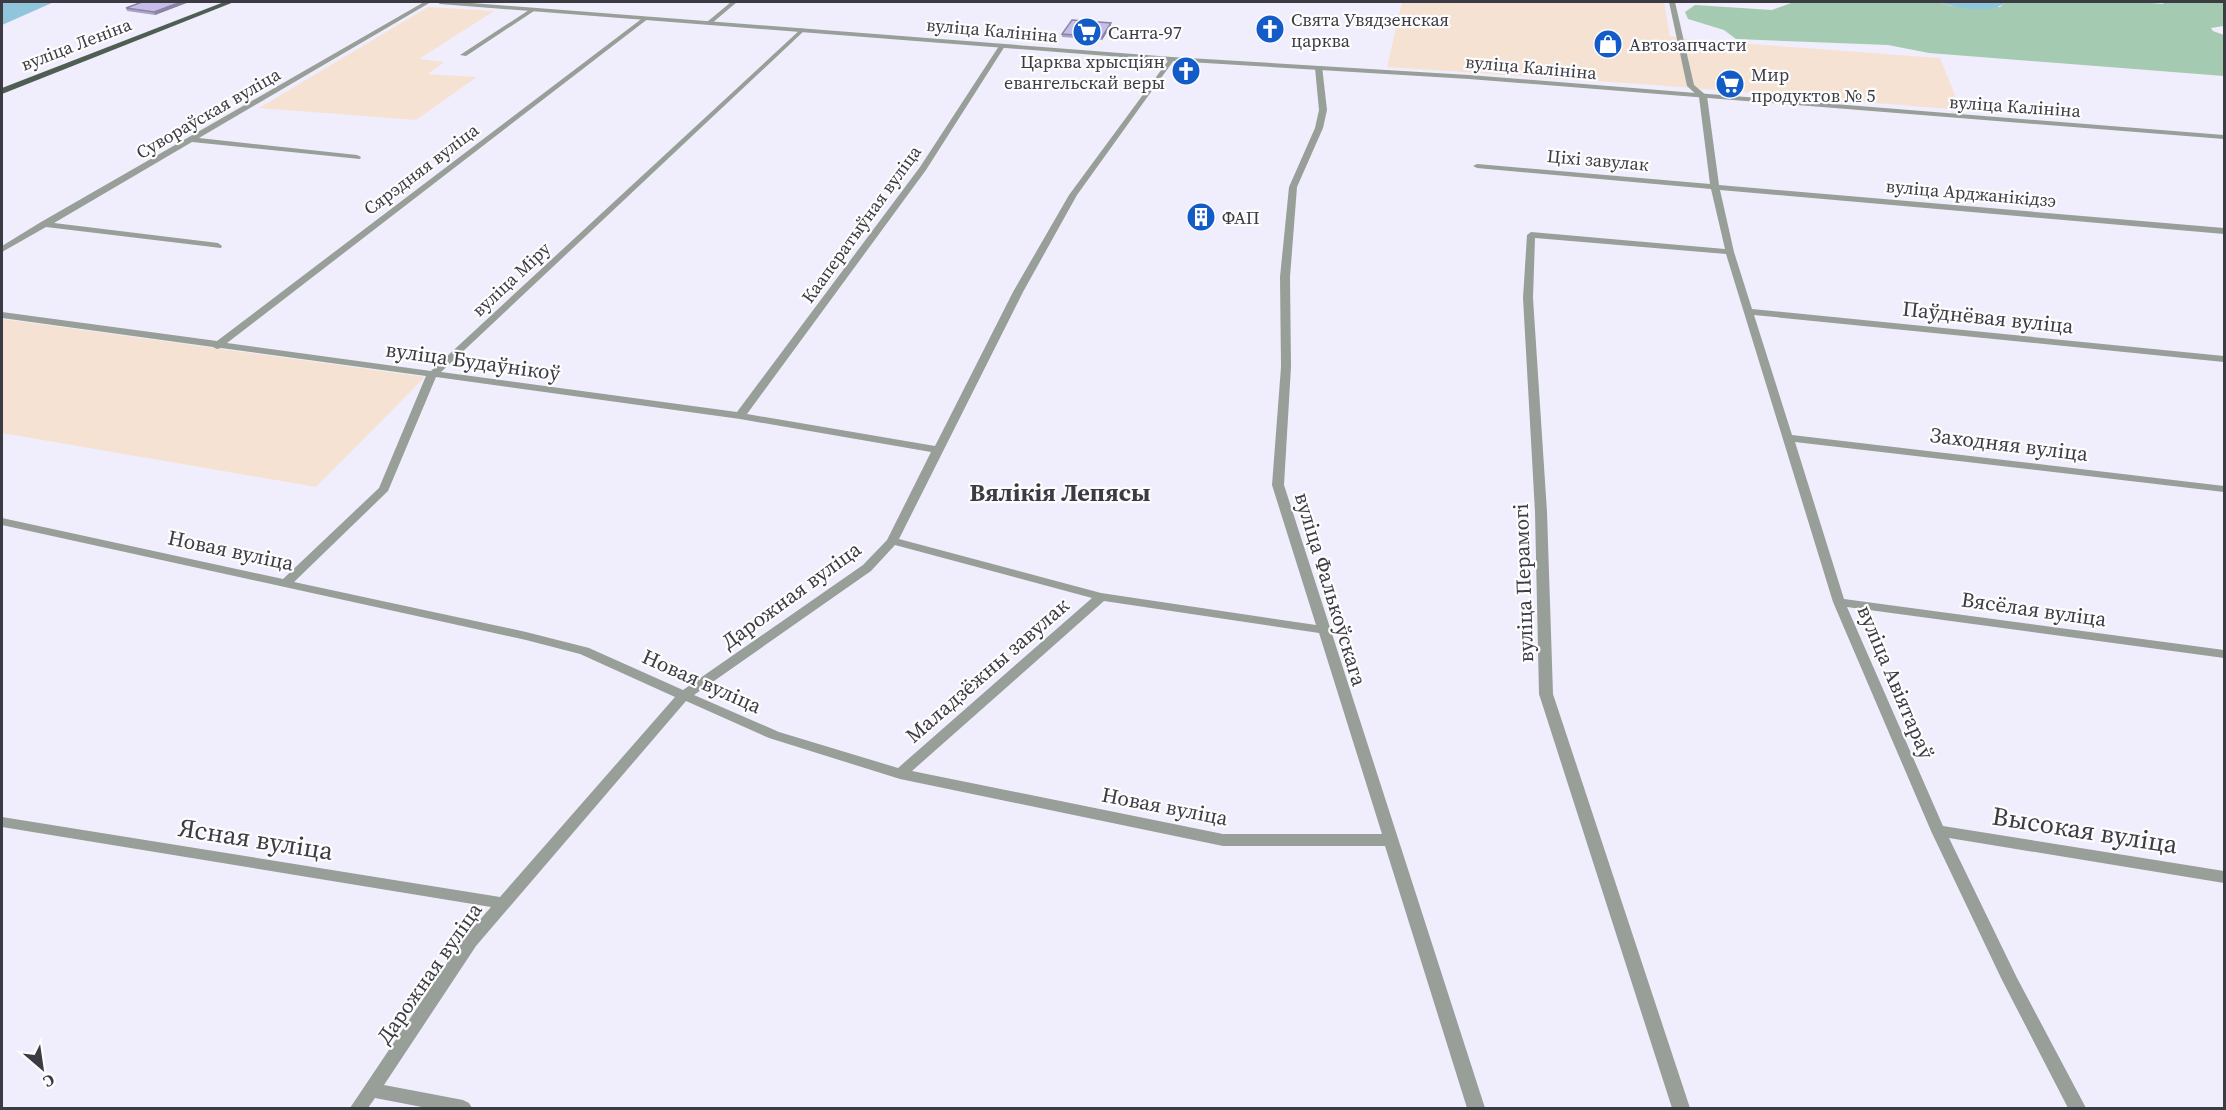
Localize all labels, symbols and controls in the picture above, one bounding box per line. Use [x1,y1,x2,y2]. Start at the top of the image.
place label: Свята Увядзенская царква [1291,7,1449,53]
street label: вуліца Леніна [17,11,136,77]
street label: вуліца Калініна [925,12,1060,48]
church icon: Свята Увядзенская царква [1254,13,1286,45]
supermarket icon: Санта-97 [1071,16,1103,48]
place label: Санта-97 [1108,20,1182,45]
shop icon: Автозапчасти [1592,28,1624,60]
place label: Автозапчасти [1629,32,1747,57]
place label: Царква хрысціян евангельскай веры [1004,49,1165,95]
street label: вуліца Калініна [1464,49,1599,85]
church icon: Царква хрысціян евангельскай веры [1170,55,1202,87]
street label: Сувораўская вуліца [131,61,286,165]
place label: Мир продуктов № 5 [1751,62,1876,108]
supermarket icon: Мир продуктов № 5 [1714,68,1746,100]
street label: вуліца Калініна [1948,89,2082,123]
street label: Сярэдняя вуліца [358,117,484,221]
street label: Кааператыўная вуліца [795,139,927,308]
street label: Ціхі завулак [1546,143,1650,177]
street label: вуліца Арджанікідзэ [1885,173,2057,213]
building icon: ФАП [1185,201,1217,233]
place label: ФАП [1222,205,1260,230]
street label: вуліца Міру [466,236,556,322]
street label: Паўднёвая вуліца [1901,294,2075,340]
street label: вуліца Будаўнікоў [384,334,562,388]
street label: Заходняя вуліца [1928,420,2090,468]
district label: Вялікія Лепясы [970,476,1150,509]
street label: вуліца Фалькоўскага [1288,489,1374,690]
street label: вуліца Перамогі [1506,503,1540,663]
street label: Новая вуліца [165,523,297,578]
street label: Дарожная вуліца [715,534,867,656]
street label: Вясёлая вуліца [1960,584,2109,634]
street label: Маладзёжны завулак [899,591,1075,749]
street label: вуліца Авіятараў [1851,601,1942,764]
street label: Новая вуліца [638,642,767,720]
street label: Новая вуліца [1099,780,1231,832]
street label: Высокая вуліца [1990,798,2181,863]
street label: Ясная вуліца [176,809,337,869]
street label: Дарожная вуліца [369,896,489,1049]
north arrow [12,1038,72,1098]
text: С [40,1069,59,1093]

